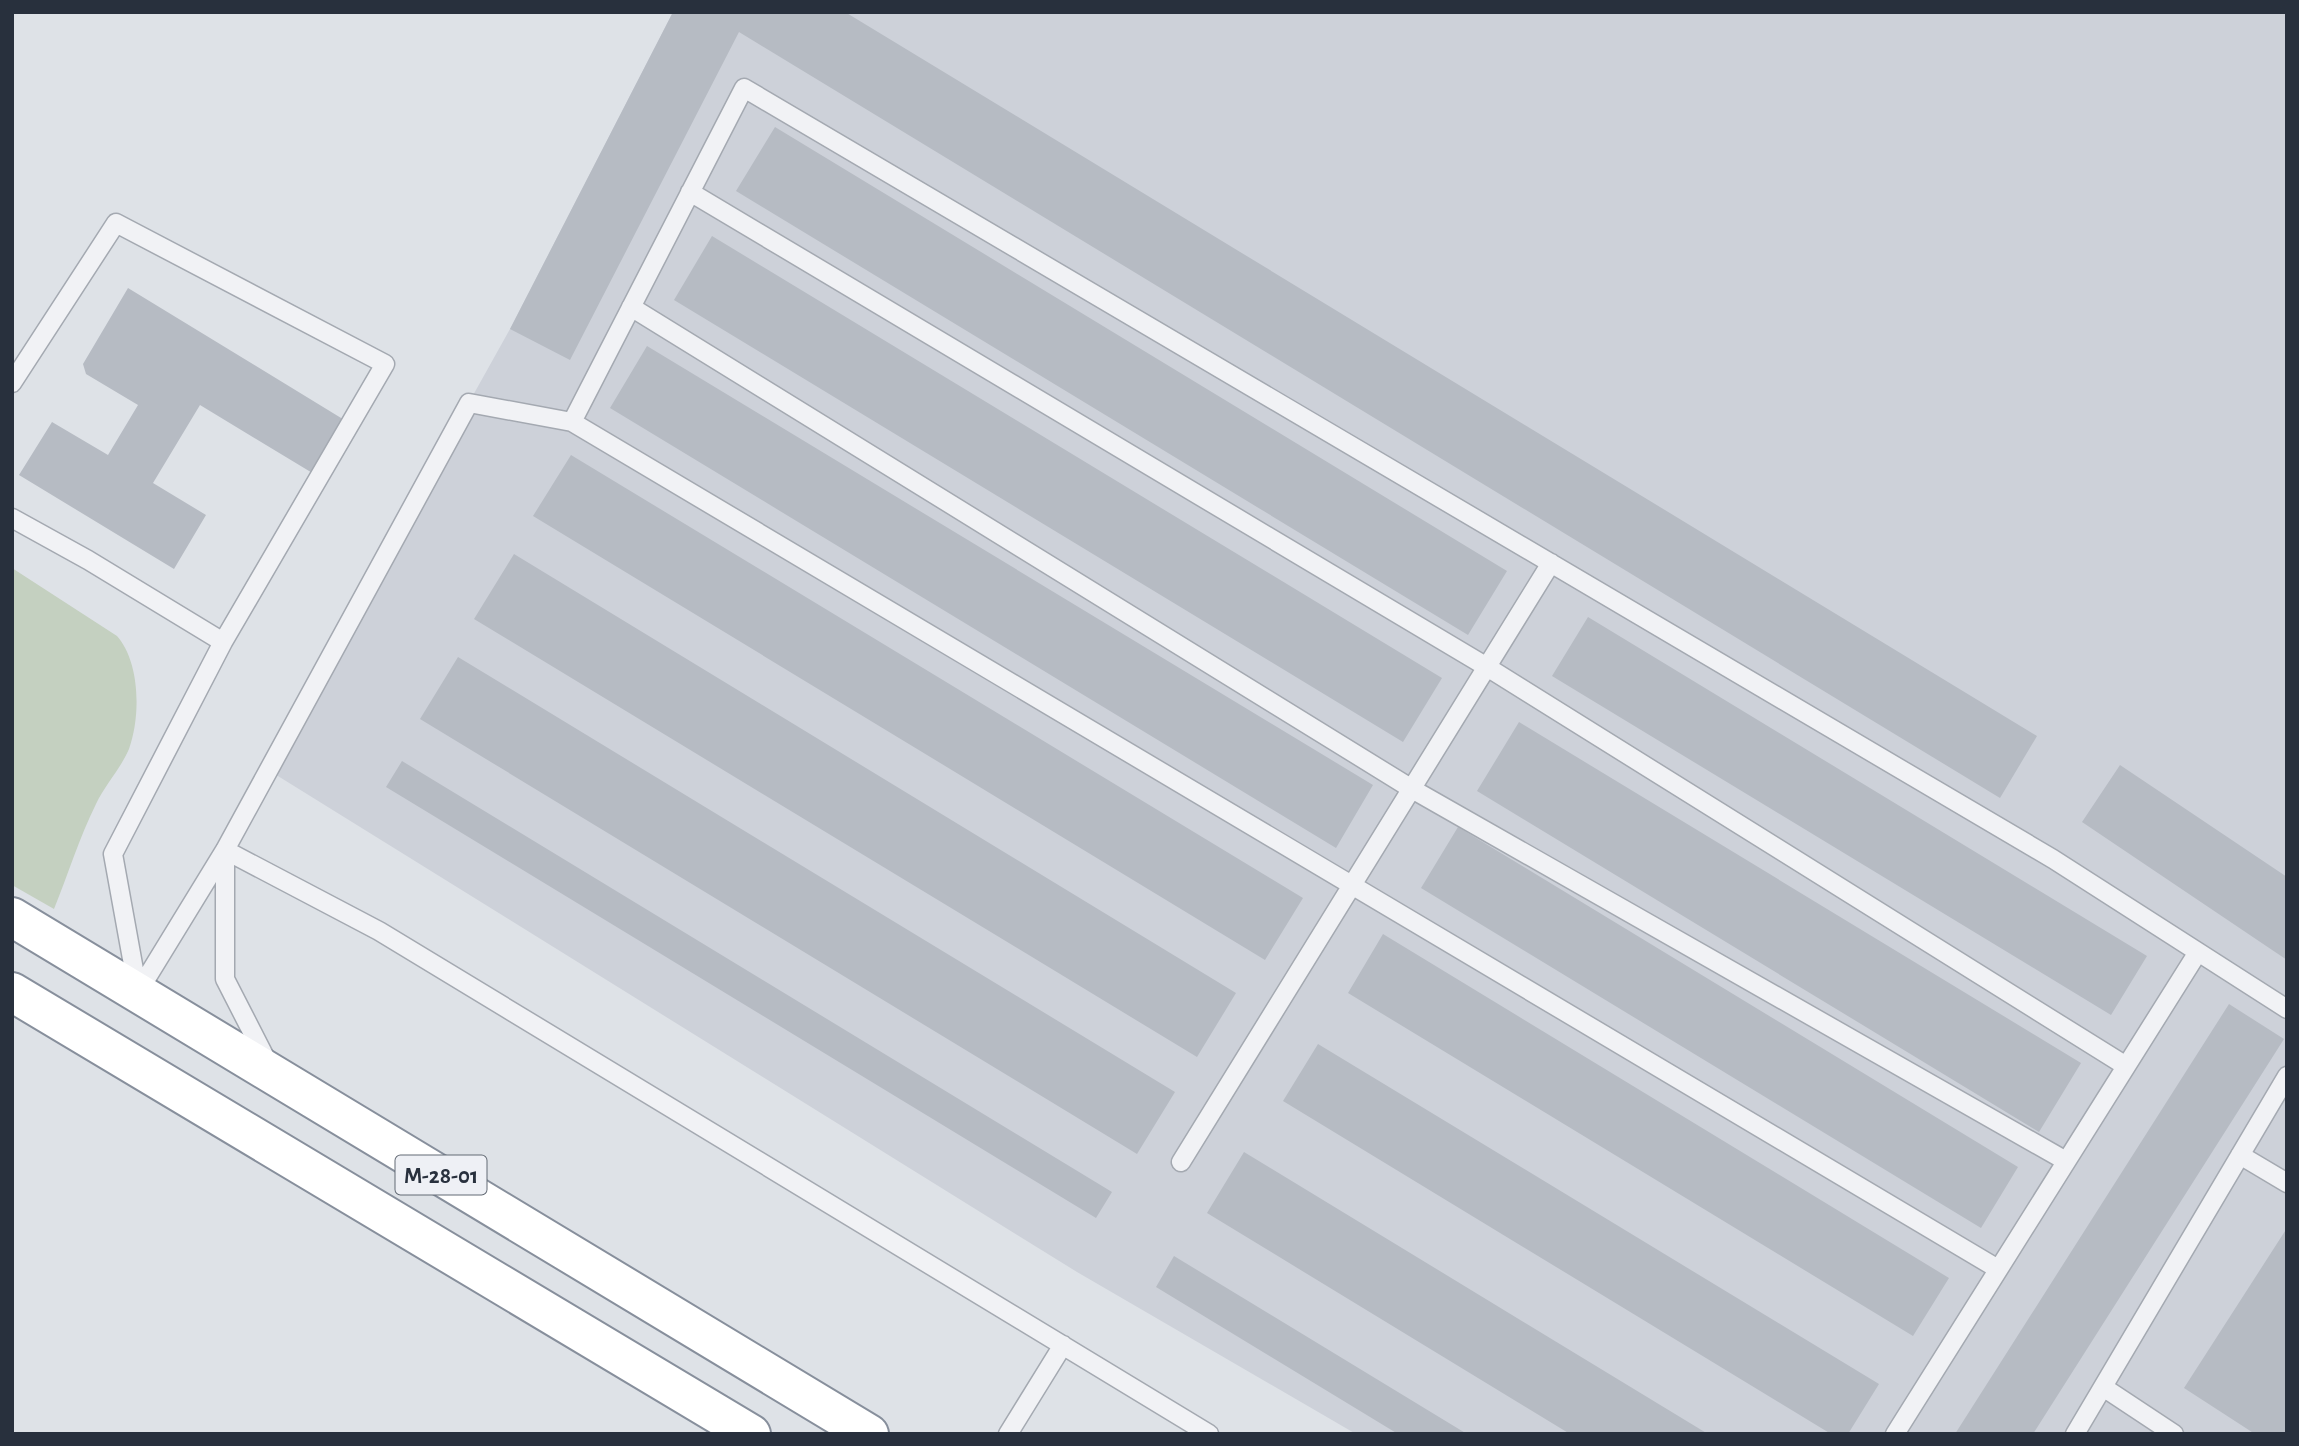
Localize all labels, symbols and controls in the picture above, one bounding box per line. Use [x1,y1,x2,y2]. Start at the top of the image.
road number: М-28-01 [396,1156,486,1194]

